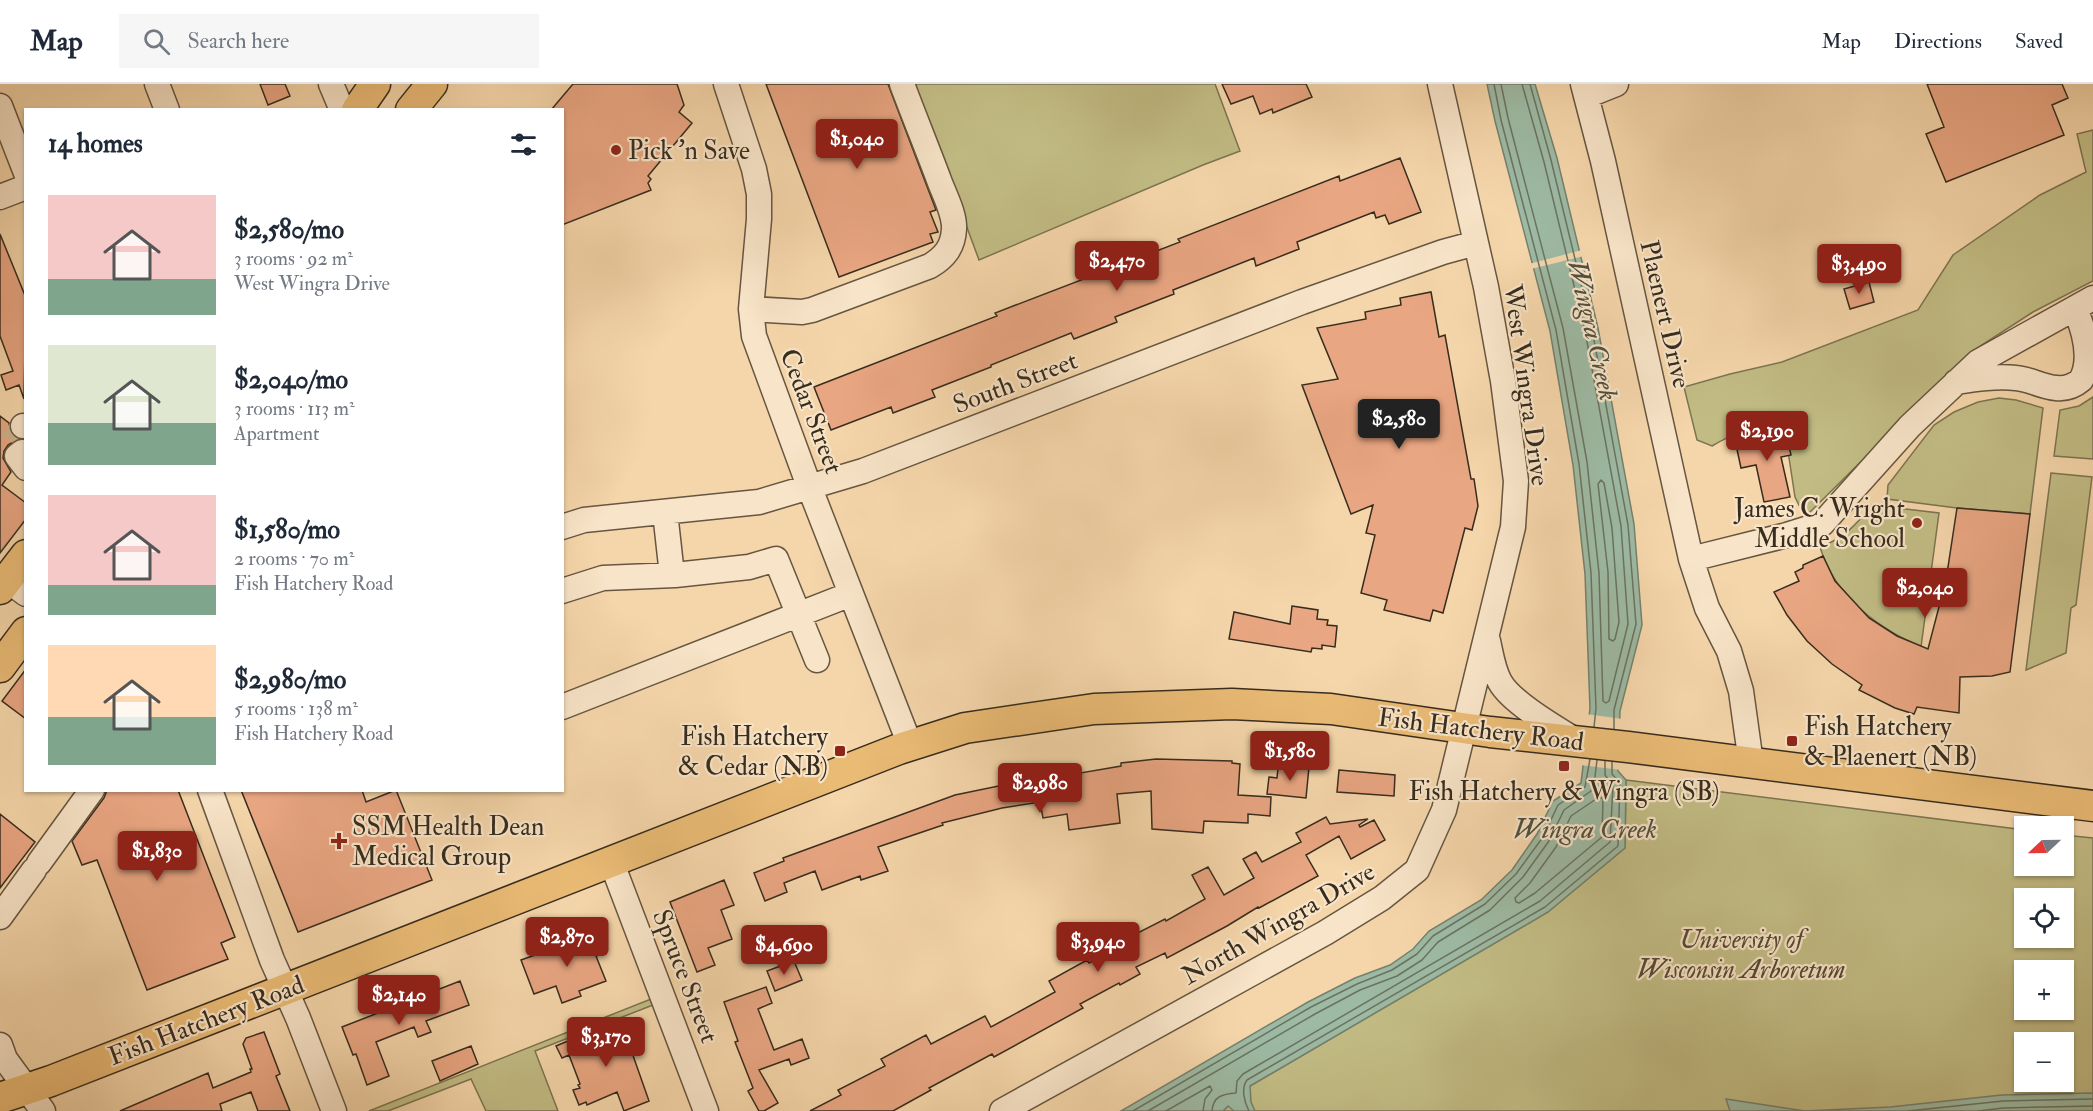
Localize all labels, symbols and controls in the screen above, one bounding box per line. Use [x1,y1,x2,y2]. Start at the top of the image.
search box [119,14,539,68]
text: Map [30,24,83,59]
icon: search [140,25,173,58]
text: Search here [188,27,289,55]
text: Map [1821,28,1861,55]
text: Directions [1894,28,1982,55]
text: Saved [2015,28,2063,55]
pin: $1,040 [808,119,906,170]
text: $1,040 [830,126,884,151]
text: 14 homes [48,128,143,160]
icon: filters [507,128,540,161]
place label: Pick 'n Save [628,135,750,167]
marker: Pick 'n Save [609,143,623,157]
text: $2,580/mo [234,214,344,246]
icon: home [96,219,168,291]
street label: Plaenert Drive [1632,237,1698,391]
pin: $2,470 [1068,241,1166,292]
pin: $3,490 [1810,244,1908,295]
text: 3 rooms · 92 m² [234,246,353,271]
text: $2,470 [1089,248,1145,273]
text: $3,490 [1831,251,1887,276]
water label: Wingra Creek [1560,256,1625,404]
text: West Wingra Drive [234,271,390,296]
street label: West Wingra Drive [1496,282,1556,488]
street label: Cedar Street [773,344,850,478]
street label: South Street [949,345,1082,421]
text: $2,040/mo [234,364,348,396]
icon: home [96,369,168,441]
text: 3 rooms · 113 m² [234,396,355,421]
pin: $2,580 [1350,399,1448,450]
text: $2,580 [1372,406,1426,431]
pin: $2,190 [1718,411,1816,462]
text: $2,190 [1740,418,1794,443]
text: Apartment [234,421,319,446]
place label: James C. Wright Middle School [1733,493,1905,555]
text: $1,580/mo [234,514,340,546]
marker: James C. Wright Middle School [1910,516,1924,530]
icon: home [96,519,168,591]
text: 2 rooms · 70 m² [234,546,354,571]
pin: $2,040 [1876,568,1974,619]
text: Fish Hatchery Road [234,571,393,596]
text: $2,040 [1896,575,1954,600]
text: $2,980/mo [234,664,346,696]
icon: home [96,669,168,741]
text: 5 rooms · 138 m² [234,696,358,721]
street label: Fish Hatchery Road [1376,701,1586,759]
place label: Fish Hatchery & Plaenert (NB) [1804,711,1977,773]
text: Fish Hatchery Road [234,721,393,746]
place label: Fish Hatchery & Cedar (NB) [678,721,829,783]
pin: $1,580 [1241,731,1339,782]
marker: Fish Hatchery & Plaenert (NB) [1785,734,1799,748]
text: $1,580 [1264,738,1316,763]
marker: Fish Hatchery & Cedar (NB) [833,744,847,758]
marker: Fish Hatchery & Wingra (SB) [1557,759,1571,773]
pin: $2,980 [991,763,1089,814]
text: $2,980 [1012,770,1068,795]
place label: Fish Hatchery & Wingra (SB) [1408,776,1720,808]
place label: SSM Health Dean Medical Group [352,811,544,874]
water label: Wingra Creek [1513,813,1657,846]
north arrow [2014,816,2074,876]
map controls [2014,816,2074,1092]
pin: $1,830 [108,831,206,882]
marker: SSM Health Dean Medical Group [330,832,348,850]
text: $1,830 [132,838,182,863]
street label: North Wingra Drive [1176,856,1381,992]
button: locate [2014,888,2074,948]
street label: Spruce Street [644,905,725,1048]
pin: $2,870 [518,917,616,968]
pin: $3,940 [1049,922,1147,973]
text: $2,870 [540,924,594,949]
park label: University of Wisconsin Arboretum [1637,924,1845,986]
pin: $4,690 [735,925,833,976]
text: $3,940 [1070,929,1126,954]
text: $4,690 [755,932,813,957]
button: + [2014,960,2074,1020]
street label: Fish Hatchery Road [104,969,309,1073]
pin: $2,140 [350,975,448,1026]
text: $2,140 [372,982,426,1007]
pin: $3,170 [557,1017,655,1068]
text: $3,170 [581,1024,631,1049]
button: − [2014,1032,2074,1092]

